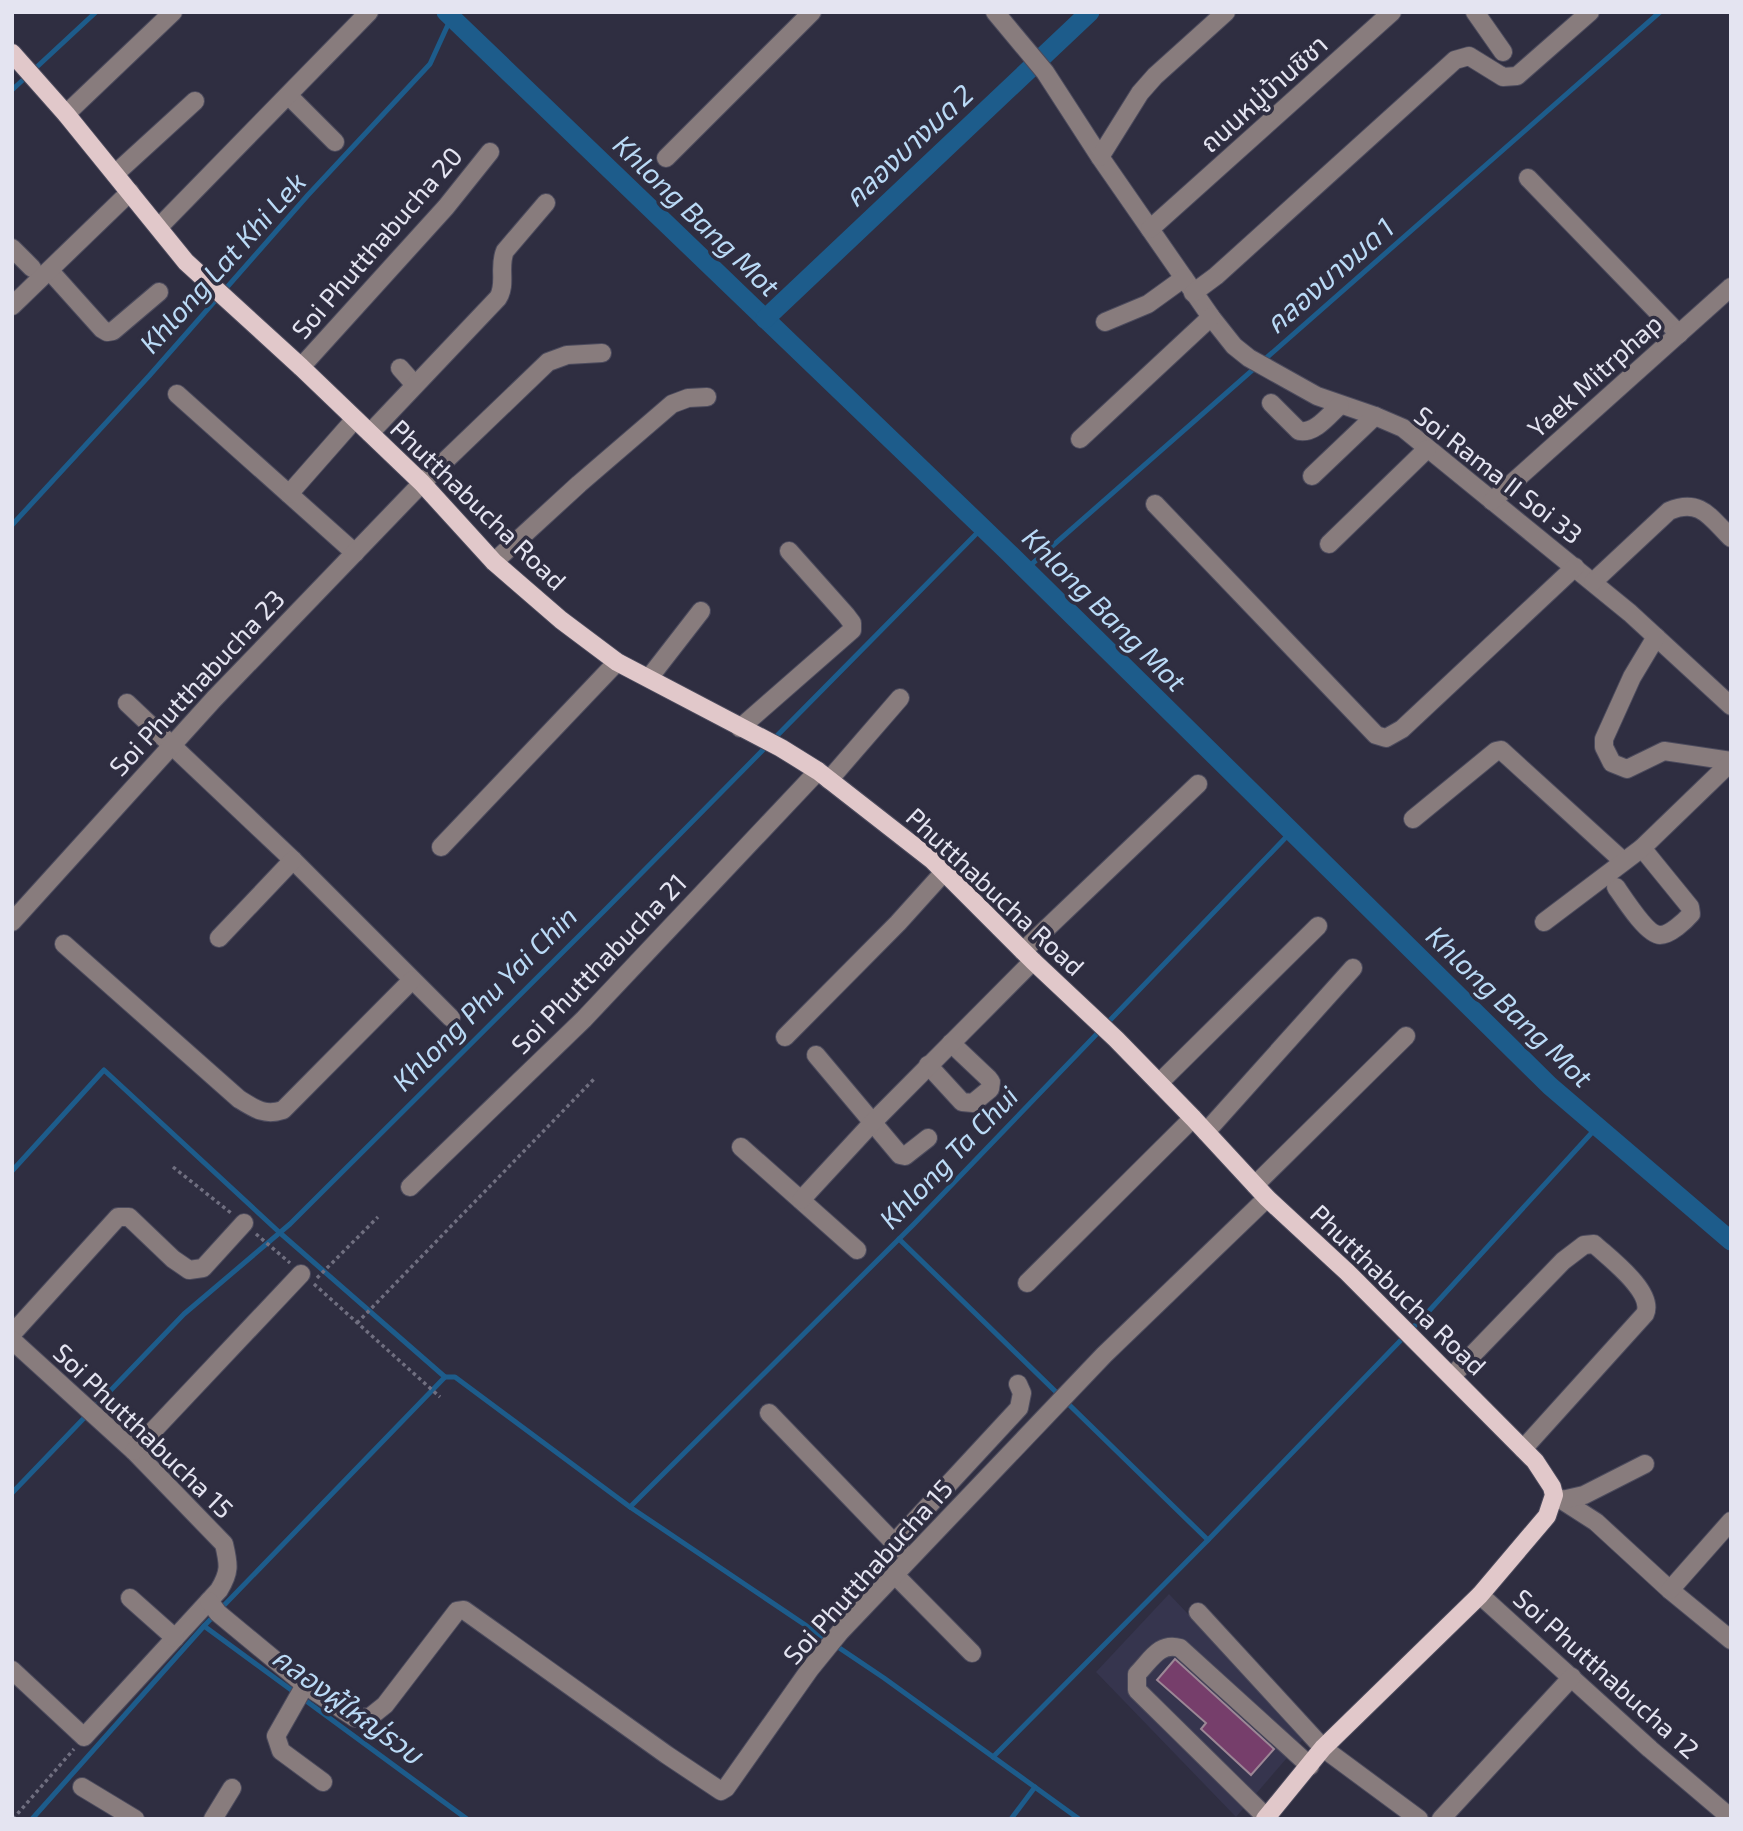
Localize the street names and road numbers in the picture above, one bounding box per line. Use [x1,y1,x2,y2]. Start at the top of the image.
street label: ถนนหมู่บ้านชิชา [1193,28,1334,160]
street label: Soi Phutthabucha 20 [284,140,468,344]
street label: Yaek Mitrphap [1521,307,1667,443]
street label: Soi Rama II Soi 33 [1409,399,1589,549]
street label: Phutthabucha Road [385,412,573,596]
street label: Soi Phutthabucha 23 [102,583,290,781]
street label: Phutthabucha Road [901,801,1091,981]
street label: Soi Phutthabucha 21 [504,866,692,1060]
street label: Phutthabucha Road [1305,1197,1493,1381]
street label: Soi Phutthabucha 15 [48,1336,240,1524]
street label: Soi Phutthabucha 15 [776,1472,958,1670]
street label: Soi Phutthabucha 12 [1508,1582,1706,1764]

